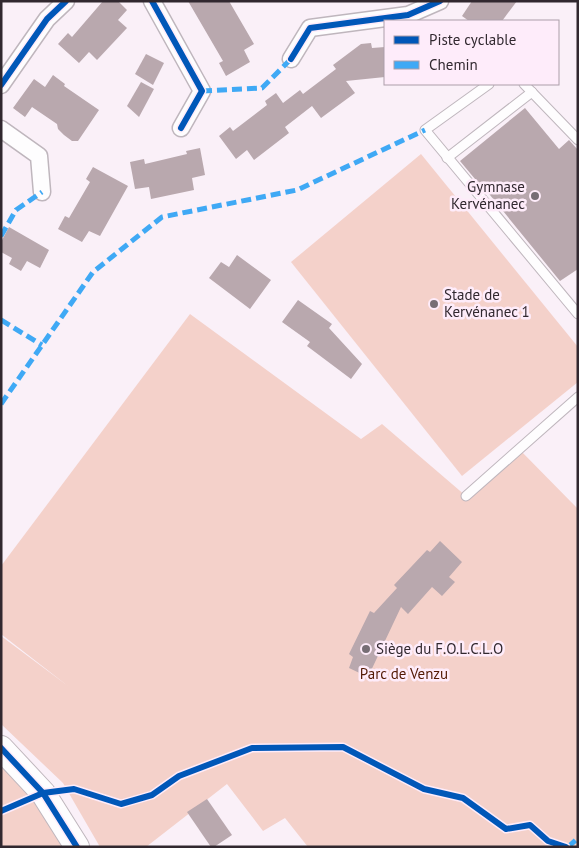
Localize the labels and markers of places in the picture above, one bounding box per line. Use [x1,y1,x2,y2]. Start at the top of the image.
place label: Gymnase Kervénanec [451,177,525,213]
marker: Gymnase Kervénanec [529,190,541,202]
place label: Stade de Kervénanec 1 [444,285,530,321]
marker: Stade de Kervénanec 1 [428,298,440,310]
place label: Siège du F.O.L.C.L.O [376,639,503,658]
marker: Siège du F.O.L.C.L.O [360,643,372,655]

